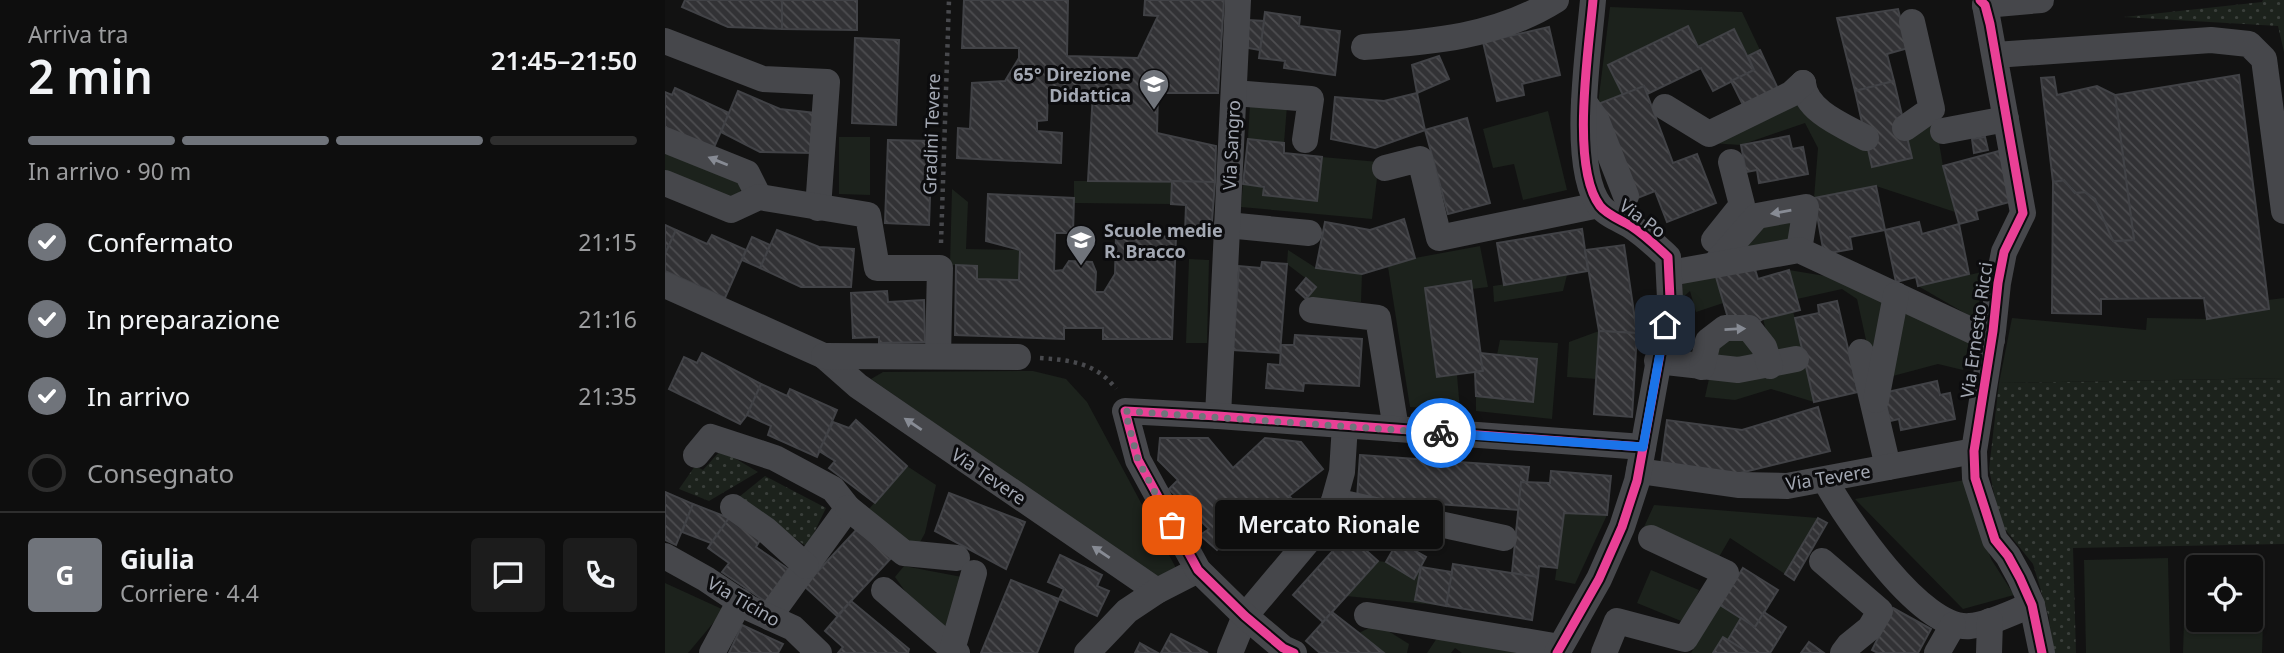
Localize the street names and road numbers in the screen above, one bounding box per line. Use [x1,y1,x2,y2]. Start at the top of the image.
street label: Gradini Tevere [917,73,945,195]
street label: Via Sangro [1217,99,1245,191]
street label: Via Po [1615,193,1671,243]
street label: Via Ernesto Ricci [1955,260,1997,400]
street label: Via Tevere [947,442,1031,510]
street label: Via Tevere [1784,458,1872,496]
street label: Via Ticino [703,571,785,631]

